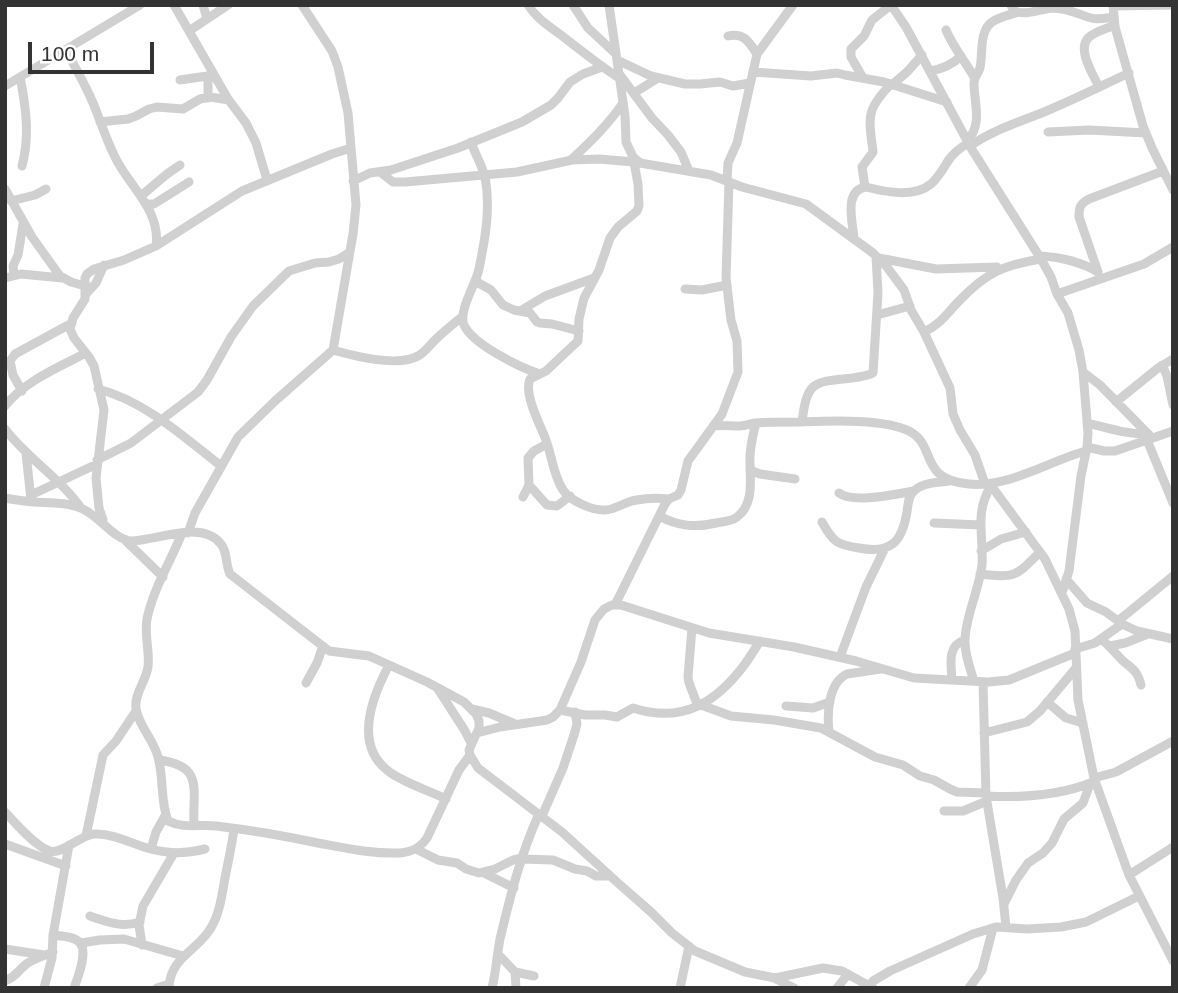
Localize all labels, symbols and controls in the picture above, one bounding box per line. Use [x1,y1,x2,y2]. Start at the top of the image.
scale bar [32,28,158,72]
text: 100 m [41,42,99,65]

